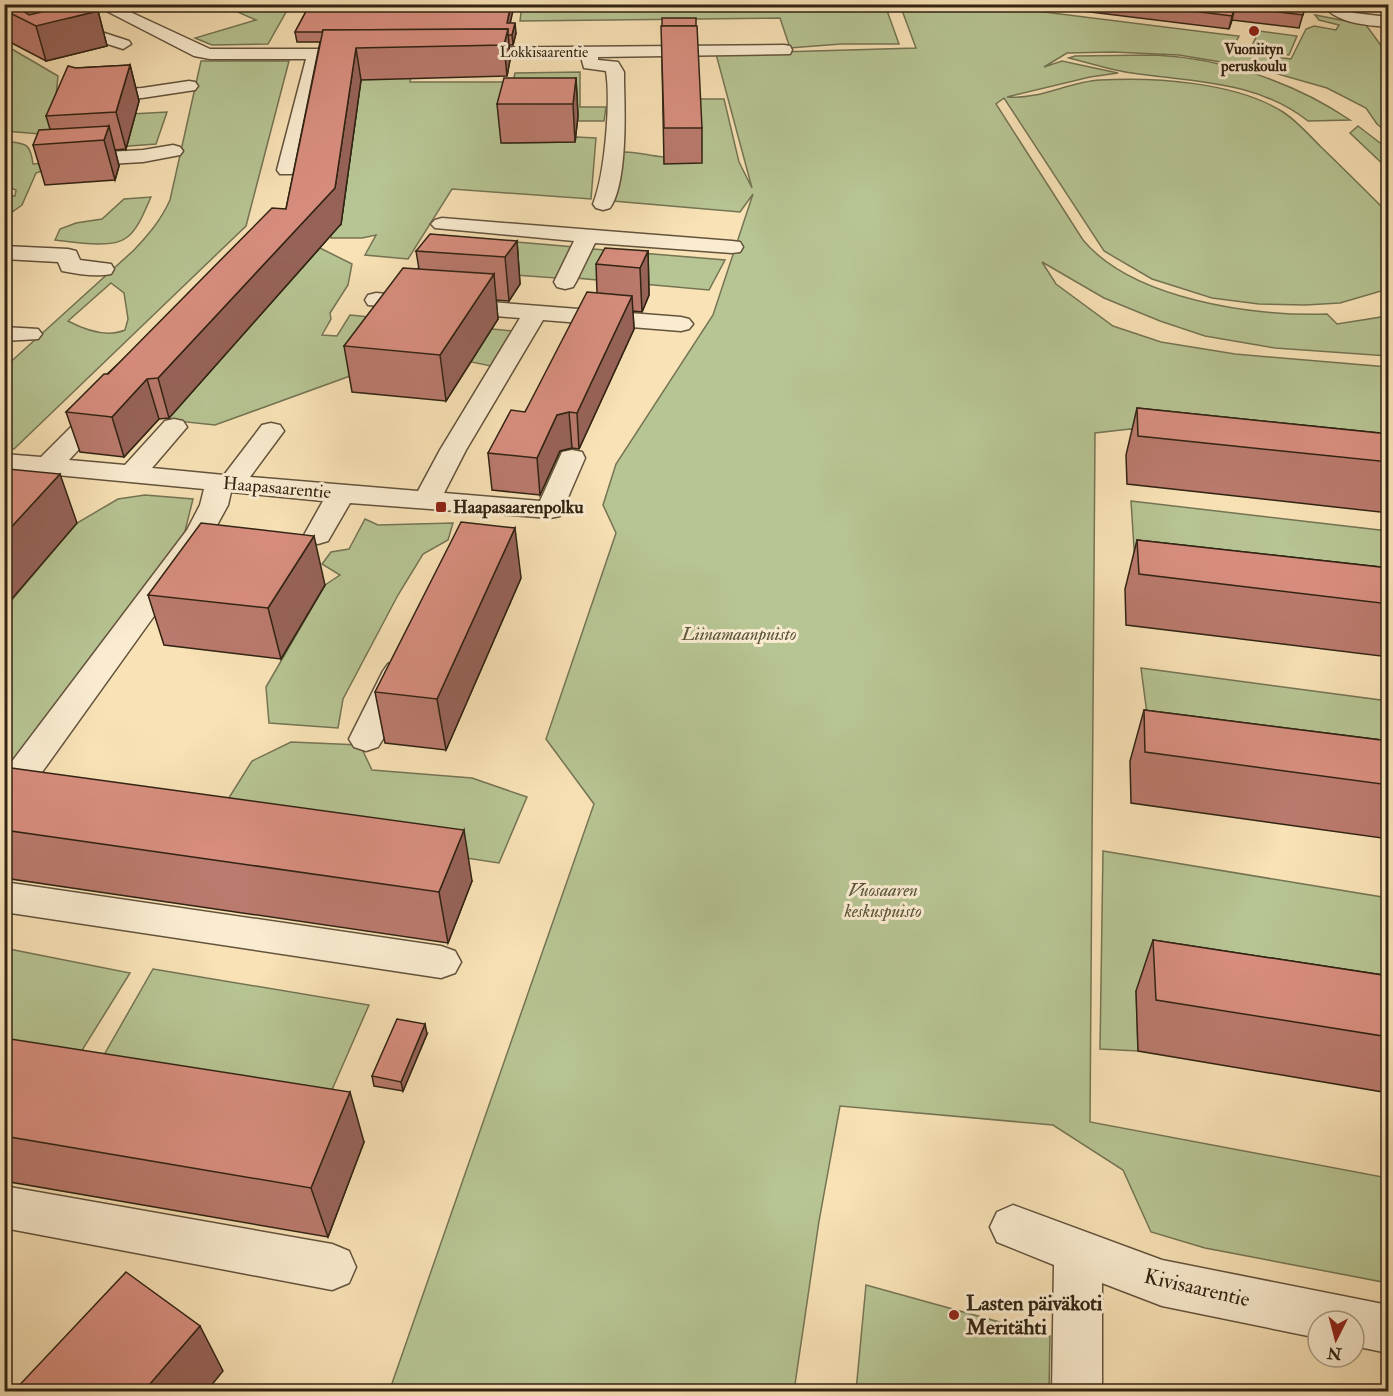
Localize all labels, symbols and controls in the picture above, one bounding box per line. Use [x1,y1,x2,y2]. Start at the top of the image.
marker: Vuoniityn peruskoulu [1247,24,1261,38]
place label: Vuoniityn peruskoulu [1220,40,1287,77]
street label: Lokkisaarentie [500,43,588,62]
street label: Haapasaarentie [222,472,332,504]
place label: Haapasaarenpolku [453,496,584,519]
marker: Haapasaarenpolku [434,500,448,514]
park label: Liinamaanpuisto [681,623,796,646]
park label: Vuosaaren keskuspuisto [843,879,922,923]
street label: Kivisaarentie [1142,1263,1253,1313]
place label: Lasten päiväkoti Meritähti [965,1290,1103,1341]
marker: Lasten päiväkoti Meritähti [947,1308,961,1322]
north arrow [1306,1309,1366,1369]
text: N [1326,1342,1344,1364]

